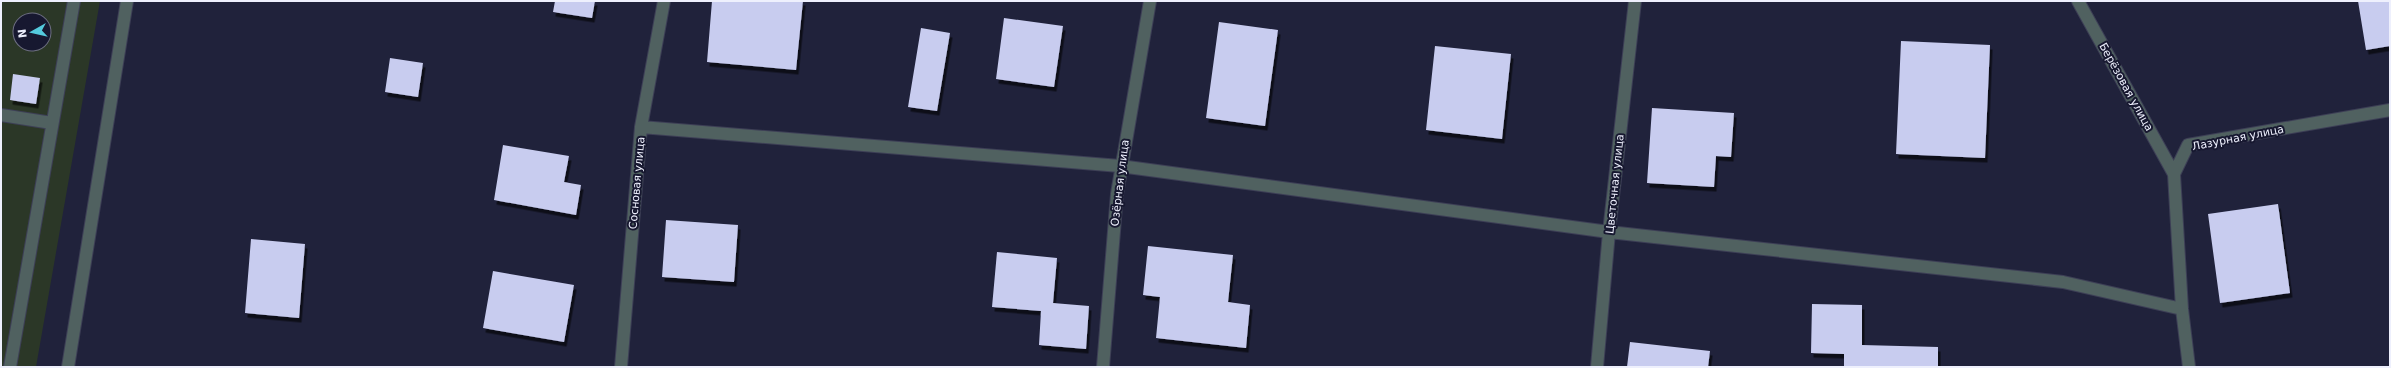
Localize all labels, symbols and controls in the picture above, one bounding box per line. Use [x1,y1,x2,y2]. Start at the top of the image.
north arrow [12,12,52,52]
text: N [16,28,30,39]
street label: Берёзовая улица [2096,41,2156,133]
street label: Лазурная улица [2191,123,2285,153]
street label: Цветочная улица [1603,133,1627,235]
street label: Сосновая улица [626,136,648,230]
street label: Озёрная улица [1108,139,1132,227]

